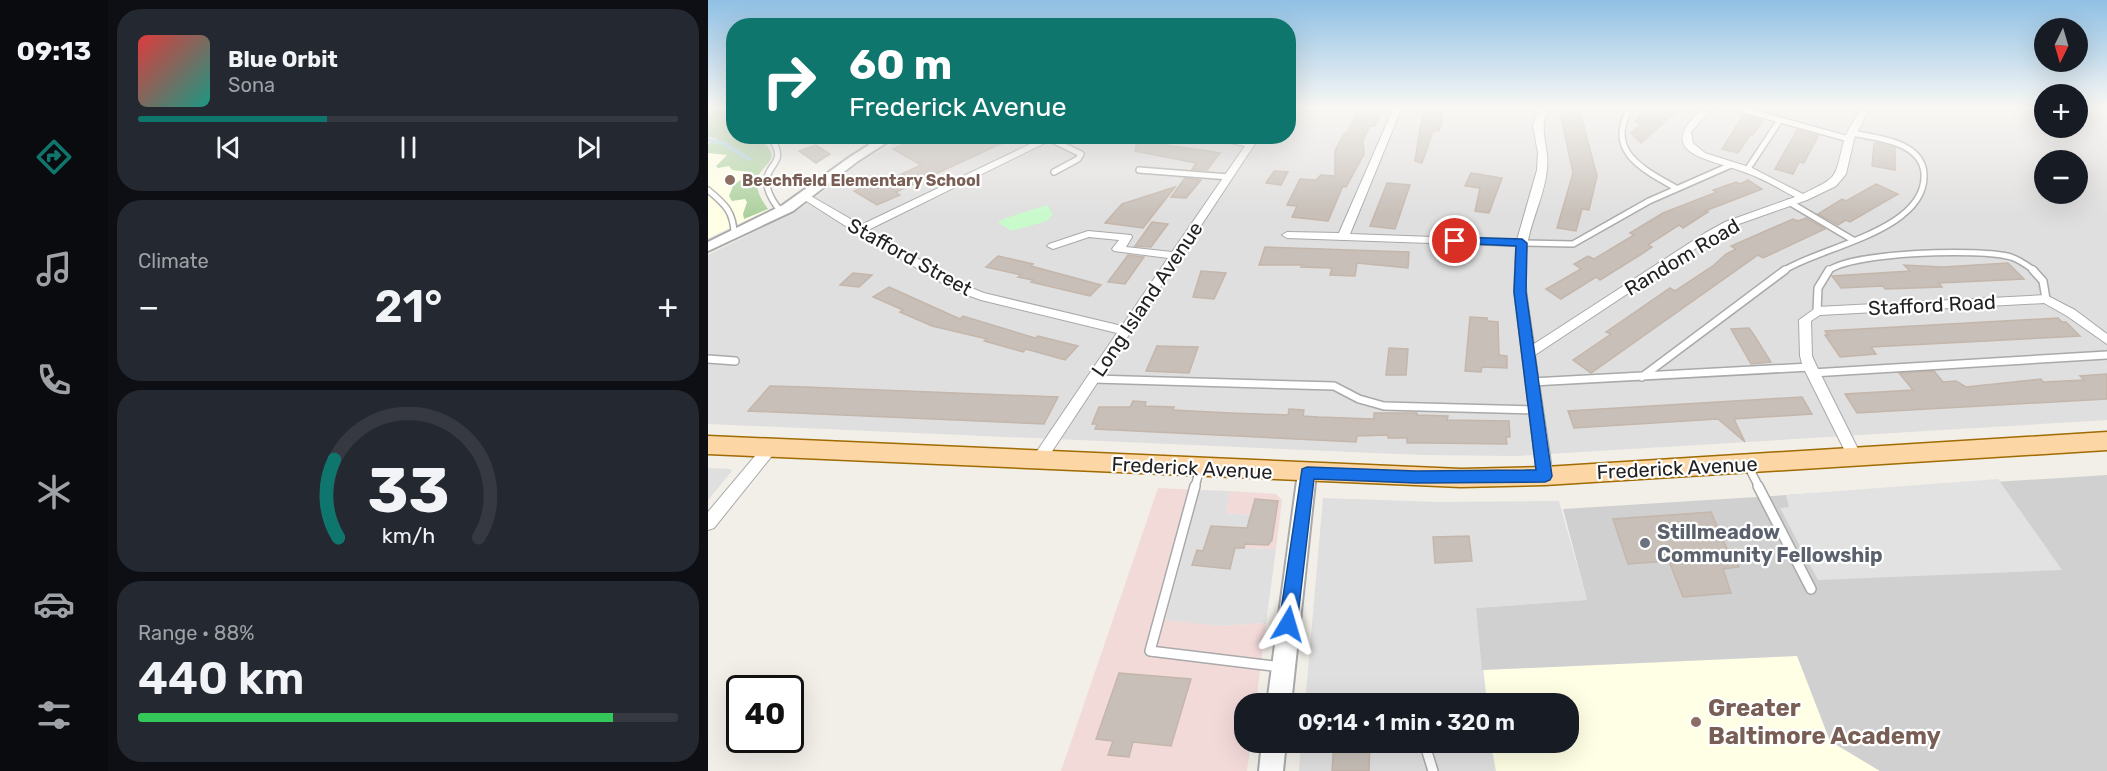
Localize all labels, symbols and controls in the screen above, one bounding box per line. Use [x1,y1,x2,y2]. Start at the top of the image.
north arrow [2034,18,2088,72]
map controls [2034,18,2088,204]
text: 09:13 [17,35,91,67]
text: 60 m [849,40,952,90]
icon: right [750,42,828,120]
text: Blue Orbit [228,46,338,73]
text: Sona [228,73,275,97]
button: + [2034,84,2088,138]
text: Frederick Avenue [849,91,1067,123]
icon: previous [212,131,245,164]
icon: pause [392,131,425,164]
icon: next [572,131,605,164]
icon: directions [33,136,75,178]
button: − [2034,150,2088,204]
place label: Beechfield Elementary School [742,171,980,190]
marker: Beechfield Elementary School [723,173,737,187]
street label: Stafford Street [844,213,976,301]
street label: Random Road [1620,213,1744,301]
pin [1429,215,1480,266]
street label: Long Island Avenue [1086,217,1208,381]
icon: arrive [1438,224,1471,257]
icon: music [33,248,75,290]
text: Climate [138,249,209,273]
text: 21° [374,280,443,333]
text: − [138,287,159,326]
text: + [657,287,678,326]
street label: Stafford Road [1868,290,1996,320]
icon: phone [33,359,75,401]
street label: Frederick Avenue [1111,452,1273,484]
street label: Frederick Avenue [1596,452,1758,484]
text: 33 [367,454,449,528]
icon: climate [33,471,75,513]
place label: Stillmeadow Community Fellowship [1657,520,1883,567]
text: km/h [381,523,435,548]
marker: Stillmeadow Community Fellowship [1638,536,1652,550]
icon: car [33,583,75,625]
position arrow [1256,592,1320,656]
text: Range · 88% [138,621,254,645]
text: 440 km [138,652,304,705]
speed limit sign: 40 [726,675,804,753]
icon: filters [33,694,75,736]
place label: Greater Baltimore Academy [1708,694,1941,750]
text: 09:14 · 1 min · 320 m [1298,709,1515,736]
marker: Greater Baltimore Academy [1689,715,1703,729]

